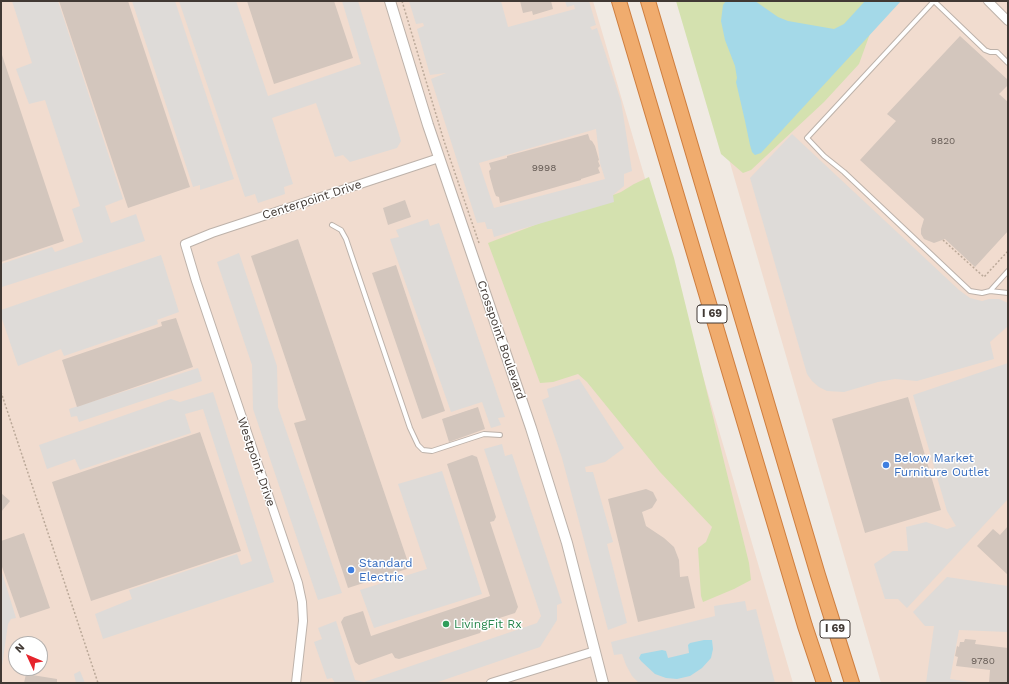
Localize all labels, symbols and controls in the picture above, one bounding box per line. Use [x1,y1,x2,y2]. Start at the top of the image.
house number: 9820 [931,135,955,147]
house number: 9998 [532,162,556,174]
street label: Centerpoint Drive [261,177,363,223]
street label: Crosspoint Boulevard [474,278,528,402]
road number: I 69 [697,305,727,323]
street label: Westpoint Drive [234,415,278,509]
place label: Below Market Furniture Outlet [894,451,989,479]
marker: Below Market Furniture Outlet [881,460,891,470]
place label: Standard Electric [359,556,412,584]
marker: Standard Electric [346,565,356,575]
place label: LivingFit Rx [454,617,522,631]
marker: LivingFit Rx [441,619,451,629]
road number: I 69 [820,620,850,638]
north arrow [8,636,48,676]
text: N [12,641,27,655]
house number: 9780 [971,655,995,667]

